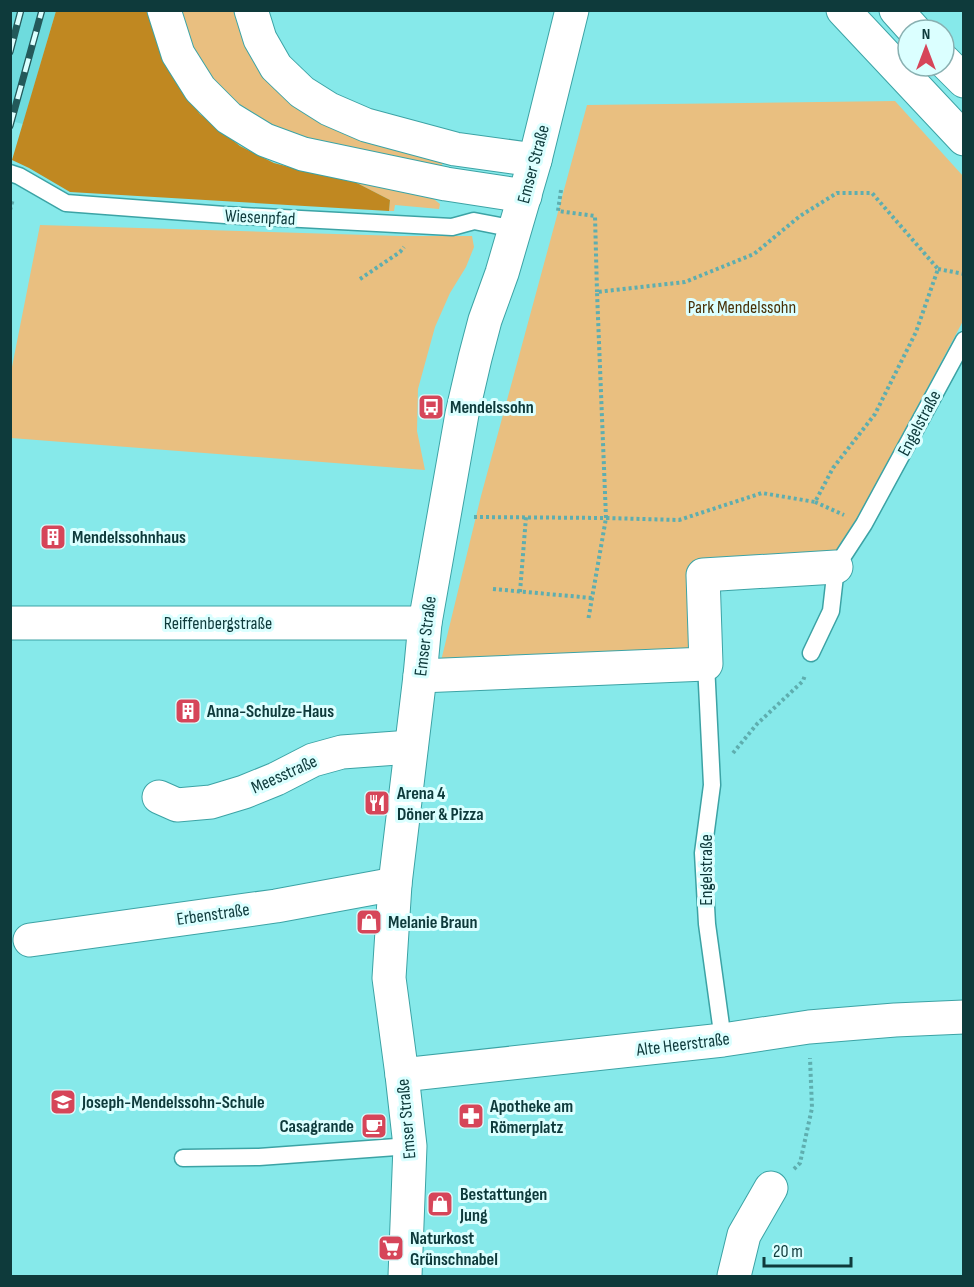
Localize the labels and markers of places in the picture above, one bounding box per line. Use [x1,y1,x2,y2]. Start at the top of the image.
bus stop icon: Mendelssohn [416,392,446,422]
place label: Mendelssohn [450,397,534,418]
building icon: Mendelssohnhaus [38,522,68,552]
place label: Mendelssohnhaus [72,527,186,548]
building icon: Anna-Schulze-Haus [173,696,203,726]
place label: Anna-Schulze-Haus [206,701,334,722]
place label: Arena 4 Döner & Pizza [396,783,484,825]
restaurant icon: Arena 4 Döner & Pizza [362,788,392,818]
shop icon: Melanie Braun [354,907,384,937]
place label: Melanie Braun [388,912,477,933]
school or university icon: Joseph-Mendelssohn-Schule [48,1087,78,1117]
place label: Joseph-Mendelssohn-Schule [81,1092,265,1113]
place label: Apotheke am Römerplatz [489,1096,573,1138]
pharmacy icon: Apotheke am Römerplatz [456,1101,486,1131]
cafe icon: Casagrande [359,1111,389,1141]
place label: Casagrande [279,1116,354,1137]
place label: Bestattungen Jung [459,1184,547,1226]
shop icon: Bestattungen Jung [425,1189,455,1219]
place label: Naturkost Grünschnabel [410,1228,498,1270]
supermarket icon: Naturkost Grünschnabel [376,1233,406,1263]

